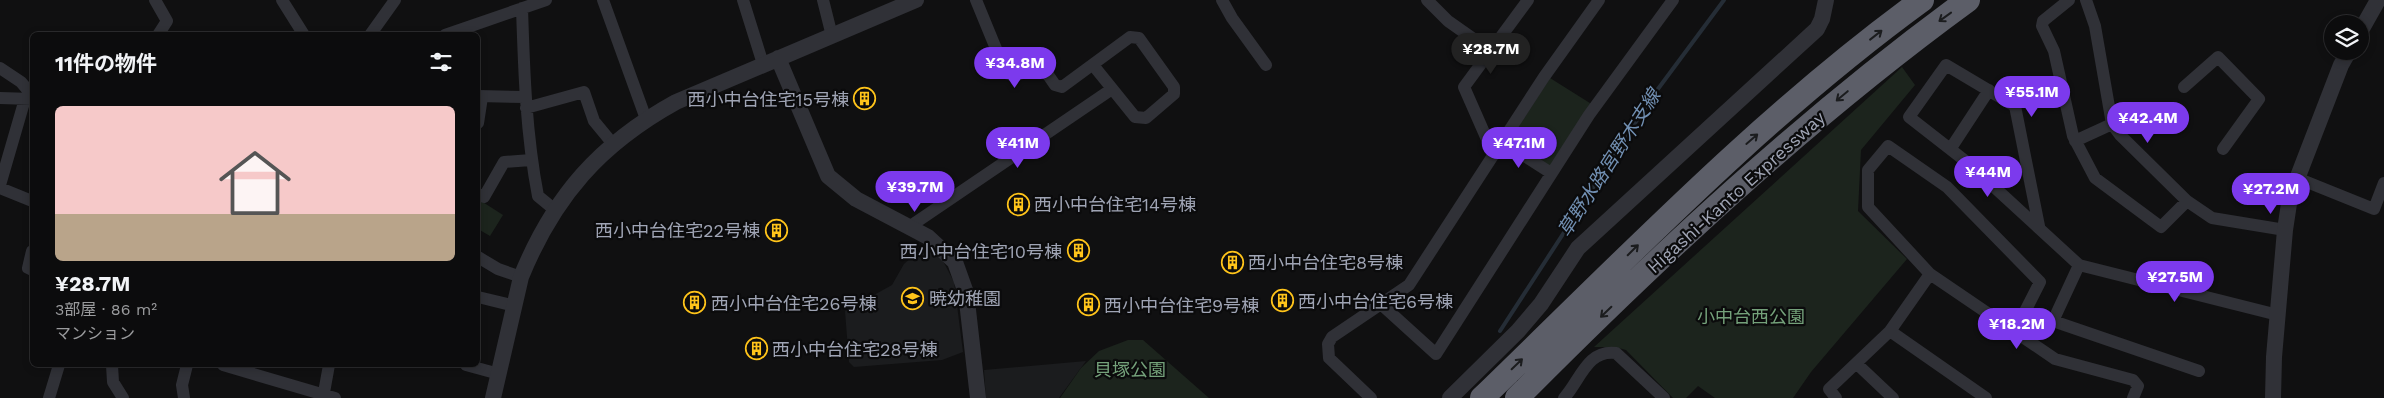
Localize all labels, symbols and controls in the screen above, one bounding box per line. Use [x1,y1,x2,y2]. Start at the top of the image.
one-way arrow [1938,12,1952,22]
map controls [2324,15,2369,60]
button: layers [2324,15,2369,60]
one-way arrow [1870,30,1883,41]
pin: ¥28.7M [1450,32,1532,75]
text: ¥28.7M [1462,39,1520,58]
pin: ¥34.8M [974,46,1056,89]
icon: filters [427,48,455,76]
text: 11件の物件 [55,51,157,76]
text: ¥34.8M [985,53,1045,72]
pin: ¥55.1M [1991,76,2073,118]
text: ¥55.1M [2005,82,2059,101]
water label: 草野水路宮野木支線 [1553,83,1666,241]
building icon: 西小中台住宅15号棟 [853,87,877,111]
place label: 西小中台住宅15号棟 [688,89,849,110]
one-way arrow [1836,91,1849,102]
pin: ¥42.4M [2107,102,2189,144]
street label: Higashi-Kanto Expressway [1643,106,1830,277]
text: ¥42.4M [2118,108,2178,127]
pin: ¥41M [988,126,1048,169]
pin: ¥47.1M [1478,126,1560,169]
text: ¥41M [997,133,1039,152]
text: ¥47.1M [1493,133,1545,152]
one-way arrow [1745,134,1758,145]
icon: home [210,138,300,228]
pin: ¥44M [1958,156,2018,198]
text: ¥44M [1965,162,2011,181]
pin: ¥39.7M [874,170,956,213]
pin: ¥27.2M [2230,172,2312,215]
text: ¥39.7M [886,177,944,196]
text: ¥27.2M [2243,179,2299,198]
building icon: 西小中台住宅14号棟 [1006,192,1030,216]
place label: 西小中台住宅14号棟 [1034,194,1196,215]
building icon: 西小中台住宅22号棟 [764,218,788,242]
place label: 西小中台住宅22号棟 [595,220,760,241]
building icon: 西小中台住宅10号棟 [1066,239,1090,263]
place label: 西小中台住宅10号棟 [900,241,1062,262]
one-way arrow [1626,244,1639,256]
building icon: 西小中台住宅8号棟 [1220,250,1244,274]
place label: 西小中台住宅8号棟 [1248,252,1403,273]
pin: ¥27.5M [2134,260,2216,303]
text: ¥27.5M [2147,267,2203,286]
text: ¥28.7M [55,271,130,296]
school or university icon: 暁幼稚園 [901,286,925,310]
place label: 暁幼稚園 [929,288,1001,309]
building icon: 西小中台住宅6号棟 [1270,289,1294,313]
building icon: 西小中台住宅26号棟 [683,291,707,315]
place label: 西小中台住宅6号棟 [1298,291,1453,312]
place label: 西小中台住宅26号棟 [711,293,876,314]
building icon: 西小中台住宅9号棟 [1076,293,1100,317]
place label: 西小中台住宅9号棟 [1104,295,1259,316]
text: 3部屋 · 86 m² [55,300,157,319]
one-way arrow [1599,306,1612,318]
park label: 小中台西公園 [1697,306,1805,327]
pin: ¥18.2M [1976,308,2058,350]
text: ¥18.2M [1989,314,2045,333]
text: マンション [55,324,135,343]
building icon: 西小中台住宅28号棟 [744,337,768,361]
place label: 西小中台住宅28号棟 [772,339,938,360]
one-way arrow [1511,358,1523,370]
park label: 貝塚公園 [1094,359,1166,380]

